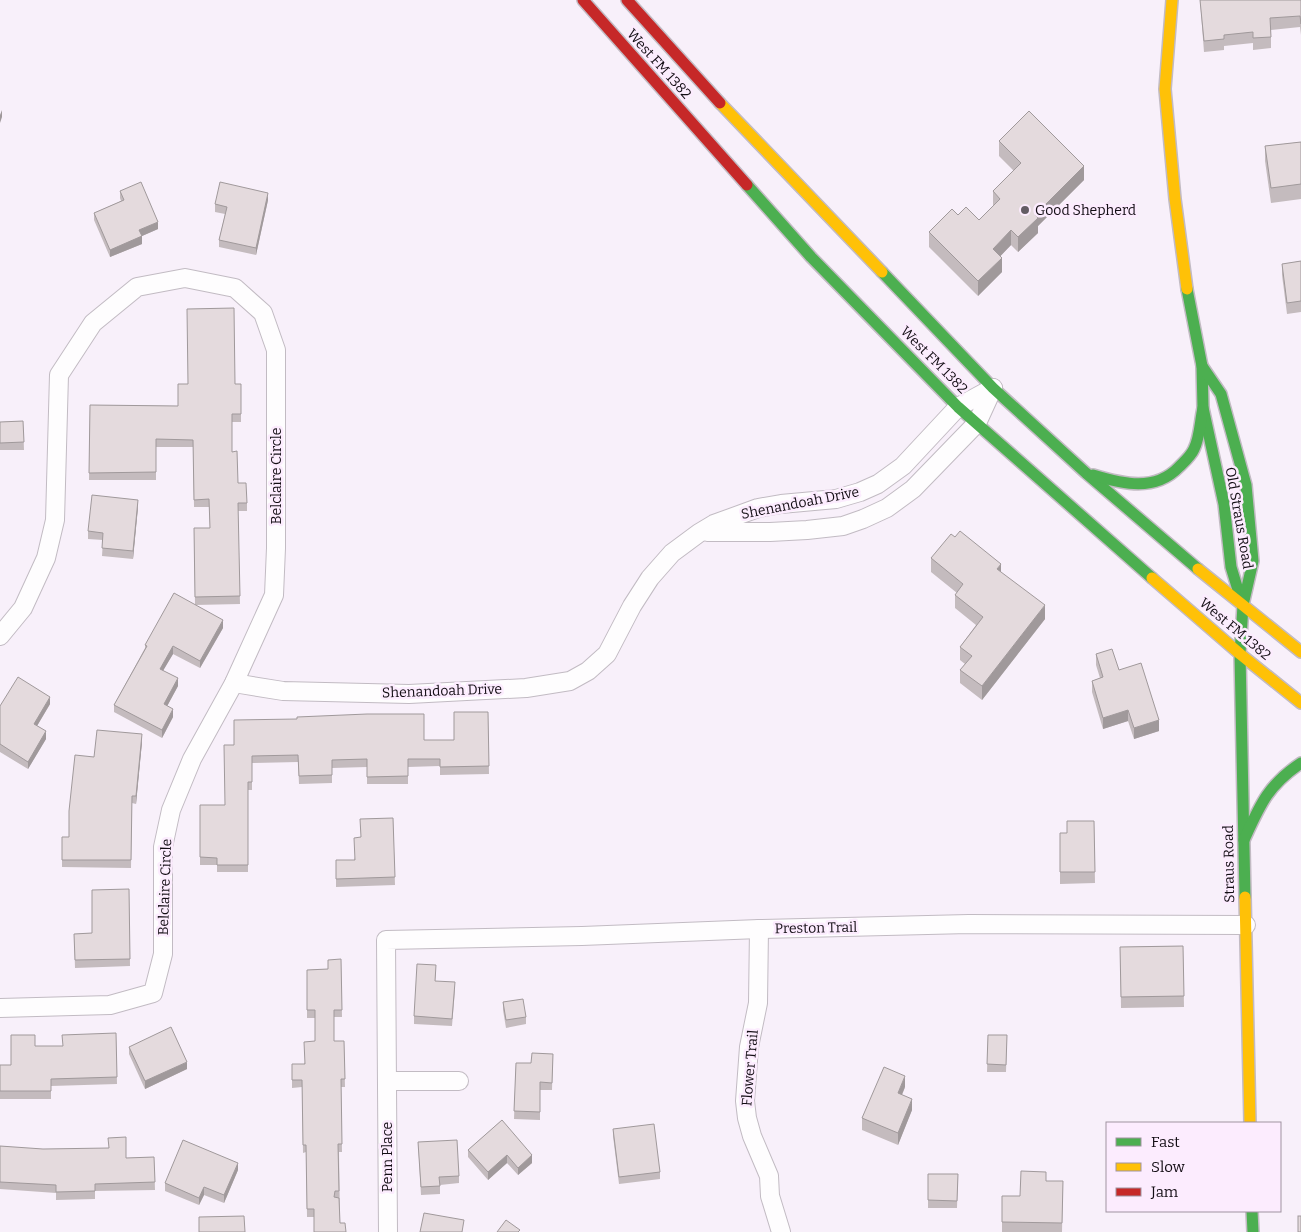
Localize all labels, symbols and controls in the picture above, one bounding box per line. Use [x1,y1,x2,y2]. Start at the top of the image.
street label: West FM 1382 [623,26,695,102]
place label: Good Shepherd [1035,202,1136,219]
marker: Good Shepherd [1019,204,1031,216]
street label: West FM 1382 [897,323,971,397]
street label: Belclaire Circle [268,428,285,524]
street label: Old Straus Road [1222,466,1256,570]
street label: Shenandoah Drive [739,483,861,523]
street label: West FM 1382 [1196,594,1274,664]
street label: Shenandoah Drive [382,680,502,702]
street label: Straus Road [1220,825,1238,903]
street label: Belclaire Circle [155,838,175,936]
street label: Preston Trail [775,919,857,937]
street label: Flower Trail [738,1029,762,1107]
street label: Penn Place [379,1122,396,1192]
legend [1106,1122,1281,1212]
text: Fast [1151,1133,1180,1151]
text: Slow [1151,1158,1186,1176]
text: Jam [1150,1183,1179,1201]

